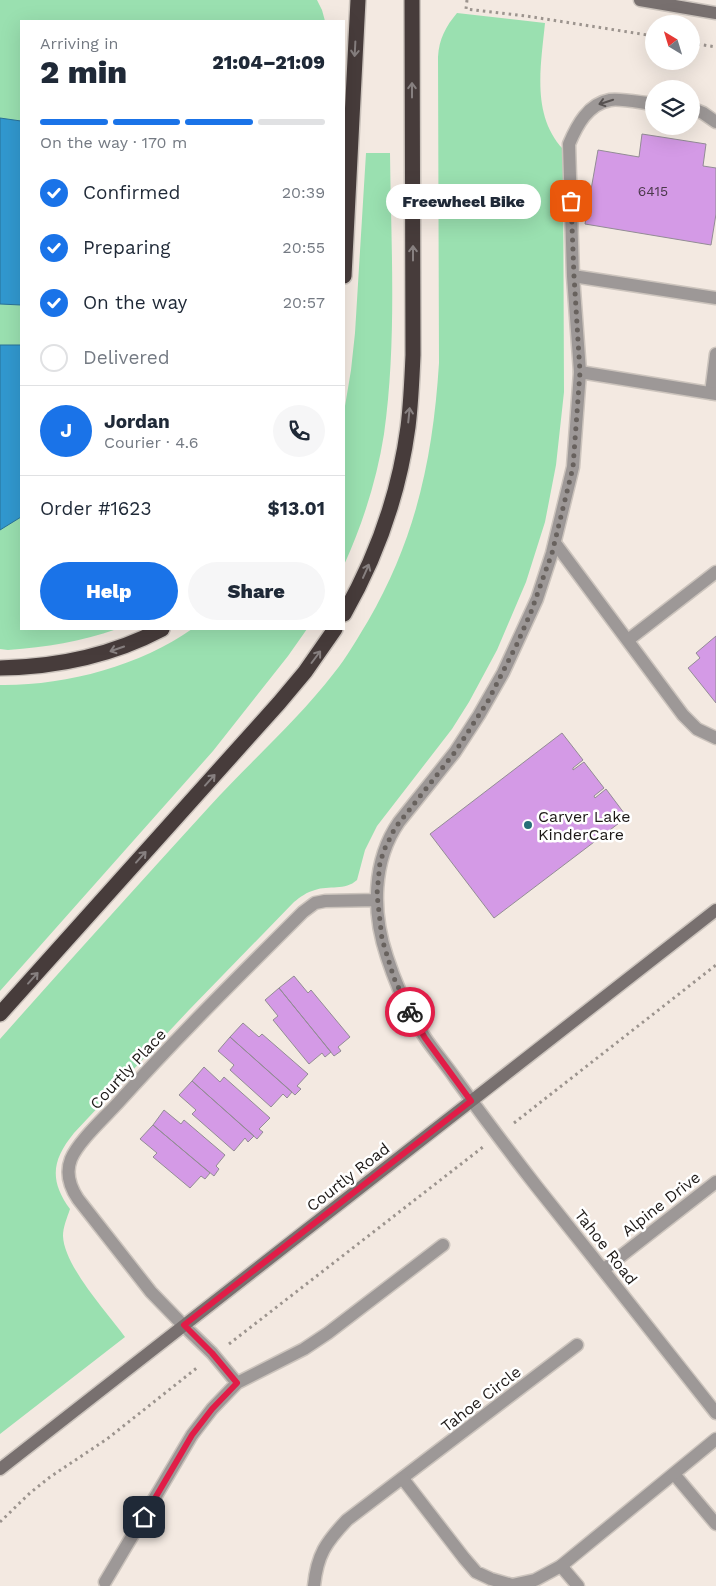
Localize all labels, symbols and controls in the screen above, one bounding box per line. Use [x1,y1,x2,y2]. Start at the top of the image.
north arrow [645,15,700,70]
map controls [645,15,700,135]
text: Arriving in [40,34,118,53]
one-way arrow [350,40,359,56]
text: 21:04–21:09 [212,51,325,74]
text: 2 min [40,53,127,91]
button: layers [645,80,700,135]
one-way arrow [407,83,417,99]
one-way arrow [599,98,614,107]
text: On the way · 170 m [40,133,187,152]
icon: check [40,179,68,207]
pin [550,180,592,222]
text: Confirmed [83,181,180,204]
text: 20:39 [282,183,325,202]
house number: 6415 [638,183,668,199]
callout: Freewheel Bike [386,184,541,218]
icon: bag [557,187,585,215]
text: Freewheel Bike [402,192,525,211]
icon: check [40,234,68,262]
text: Preparing [83,236,170,259]
text: 20:55 [282,238,325,257]
one-way arrow [408,245,418,262]
icon: check [40,289,68,317]
text: On the way [83,291,187,314]
text: 20:57 [283,293,325,312]
text: Delivered [83,346,170,369]
button: phone [273,405,325,457]
one-way arrow [404,408,414,424]
text: Jordan [104,410,170,433]
text: J [60,419,72,442]
text: Courier · 4.6 [104,433,199,452]
text: Order #1623 [40,497,152,520]
text: $13.01 [268,497,325,520]
button: Help [40,562,178,620]
button: Share [188,562,325,620]
one-way arrow [362,564,372,579]
one-way arrow [110,644,126,654]
one-way arrow [311,650,321,664]
one-way arrow [204,774,216,787]
place label: Carver Lake KinderCare [538,807,630,844]
marker: Carver Lake KinderCare [522,819,534,831]
one-way arrow [136,851,147,864]
one-way arrow [27,971,38,984]
courier [385,987,435,1037]
icon: bike [396,998,424,1026]
street label: Courtly Place [86,1025,170,1113]
street label: Courtly Road [303,1139,393,1215]
street label: Alpine Drive [618,1168,704,1240]
street label: Tahoe Road [571,1206,641,1288]
street label: Tahoe Circle [437,1362,525,1436]
pin [123,1496,165,1538]
icon: home [130,1503,158,1531]

